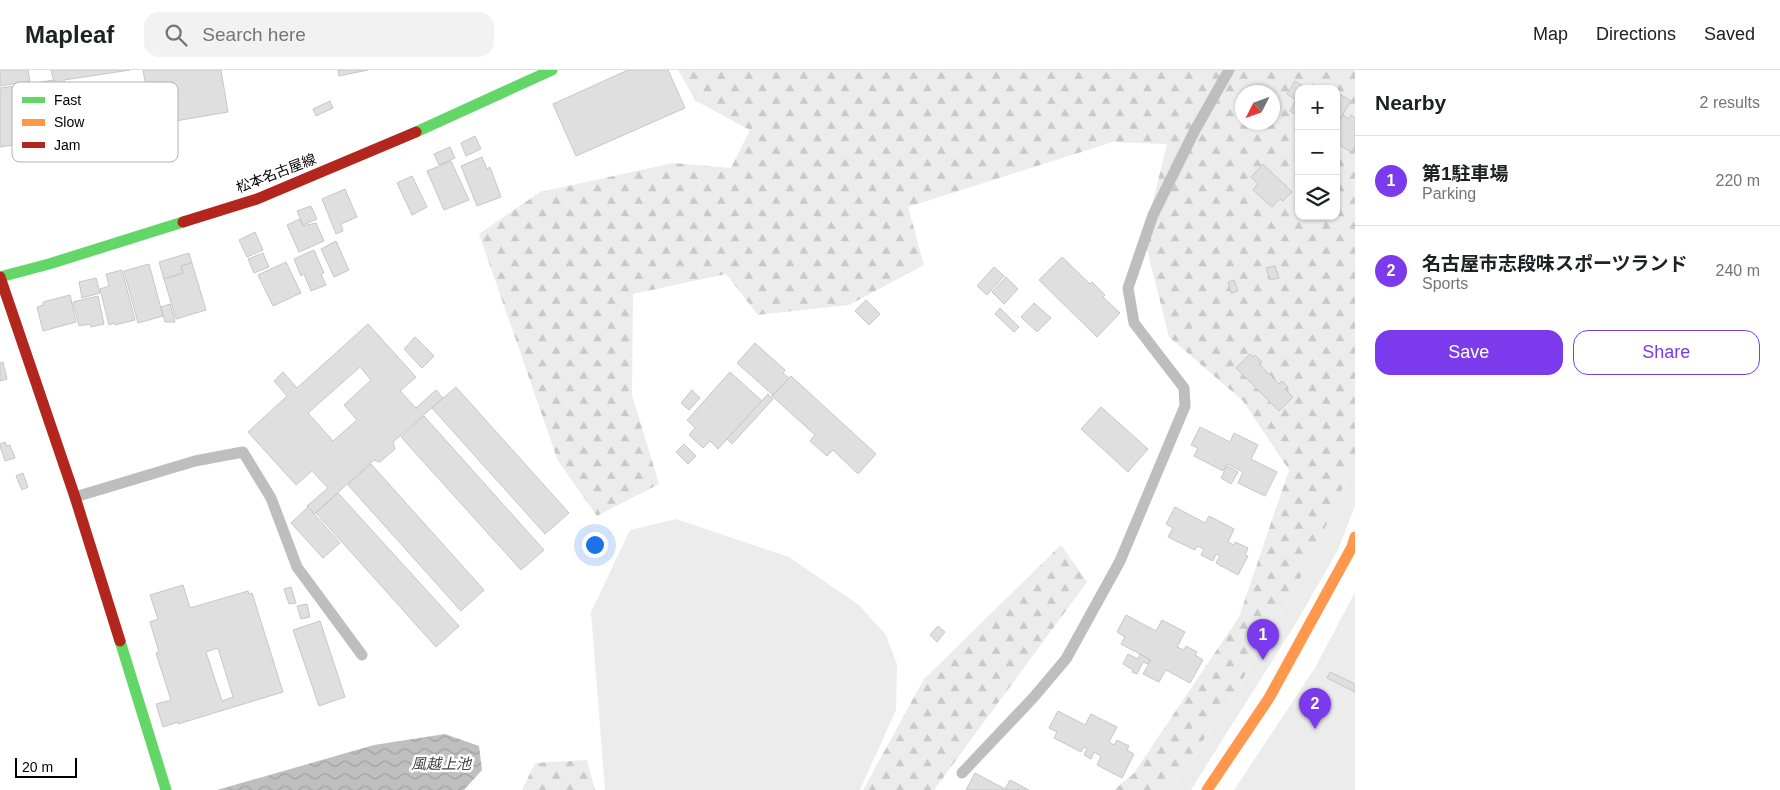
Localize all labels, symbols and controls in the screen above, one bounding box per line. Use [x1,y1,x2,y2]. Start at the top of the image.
search box [144,12,494,57]
text: Mapleaf [25,21,114,48]
icon: search [162,21,190,49]
text: Search here [202,24,306,45]
text: Map [1533,24,1568,44]
text: Directions [1596,24,1676,44]
text: Saved [1704,24,1755,44]
legend [12,82,178,162]
north arrow [1235,85,1280,130]
map controls [1295,85,1340,220]
button: + [1295,85,1340,130]
text: Nearby [1375,91,1446,114]
text: Fast [54,92,81,108]
text: 2 results [1700,94,1760,111]
text: Slow [54,114,85,130]
button: − [1295,130,1340,175]
text: Jam [54,137,80,153]
street label: 松本名古屋線 [234,150,318,196]
text: 第1駐車場 [1422,163,1509,184]
text: 1 [1387,172,1395,189]
text: 220 m [1716,172,1760,189]
button: layers [1295,175,1340,220]
text: Parking [1422,185,1476,202]
text: 名古屋市志段味スポーツランド [1422,253,1688,274]
text: 2 [1387,262,1395,279]
text: 240 m [1716,262,1760,279]
text: Sports [1422,275,1468,292]
button: Save [1375,330,1563,375]
button: Share [1573,330,1760,375]
your location [582,532,608,558]
pin: 1 [1247,619,1279,660]
pin: 2 [1299,688,1331,729]
scale bar [15,755,78,778]
water label: 風越上池 [411,755,473,772]
text: 20 m [22,759,53,775]

